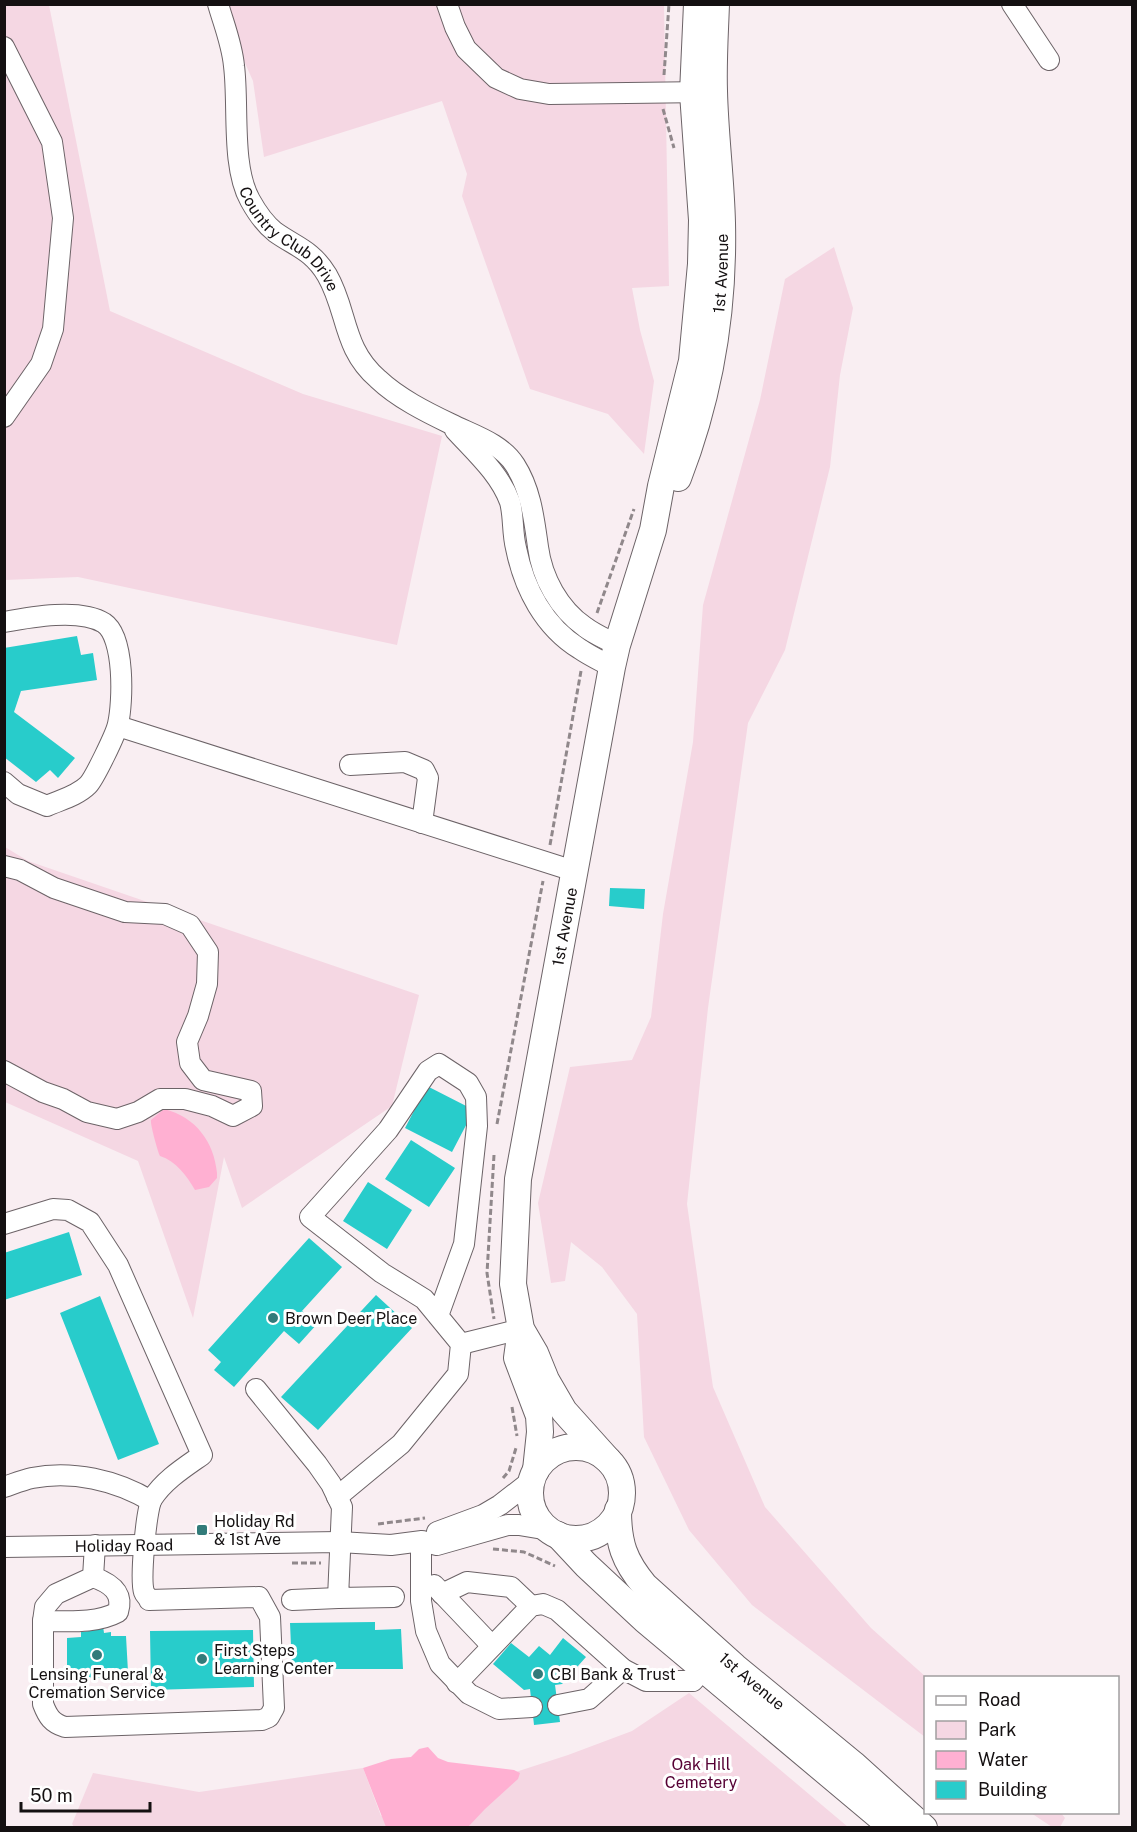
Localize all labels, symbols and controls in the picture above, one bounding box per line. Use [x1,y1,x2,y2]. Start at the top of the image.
street label: Country Club Drive [235,184,343,294]
street label: 1st Avenue [709,234,732,314]
street label: 1st Avenue [548,886,581,968]
place label: Brown Deer Place [285,1309,417,1328]
marker: Brown Deer Place [266,1311,280,1325]
place label: Holiday Rd & 1st Ave [214,1512,295,1549]
marker: Holiday Rd & 1st Ave [195,1523,209,1537]
street label: Holiday Road [75,1535,173,1555]
place label: First Steps Learning Center [214,1641,334,1678]
marker: Lensing Funeral & Cremation Service [90,1648,104,1662]
street label: 1st Avenue [716,1648,789,1714]
marker: First Steps Learning Center [195,1652,209,1666]
place label: Lensing Funeral & Cremation Service [29,1665,165,1702]
place label: CBI Bank & Trust [550,1665,676,1684]
marker: CBI Bank & Trust [531,1667,545,1681]
legend [924,1676,1119,1814]
text: Road [978,1689,1021,1710]
text: Park [978,1719,1016,1740]
text: Water [978,1749,1028,1770]
park label: Oak Hill Cemetery [665,1755,738,1792]
scale bar [21,1775,150,1813]
text: Building [978,1779,1047,1800]
text: 50 m [30,1785,73,1806]

